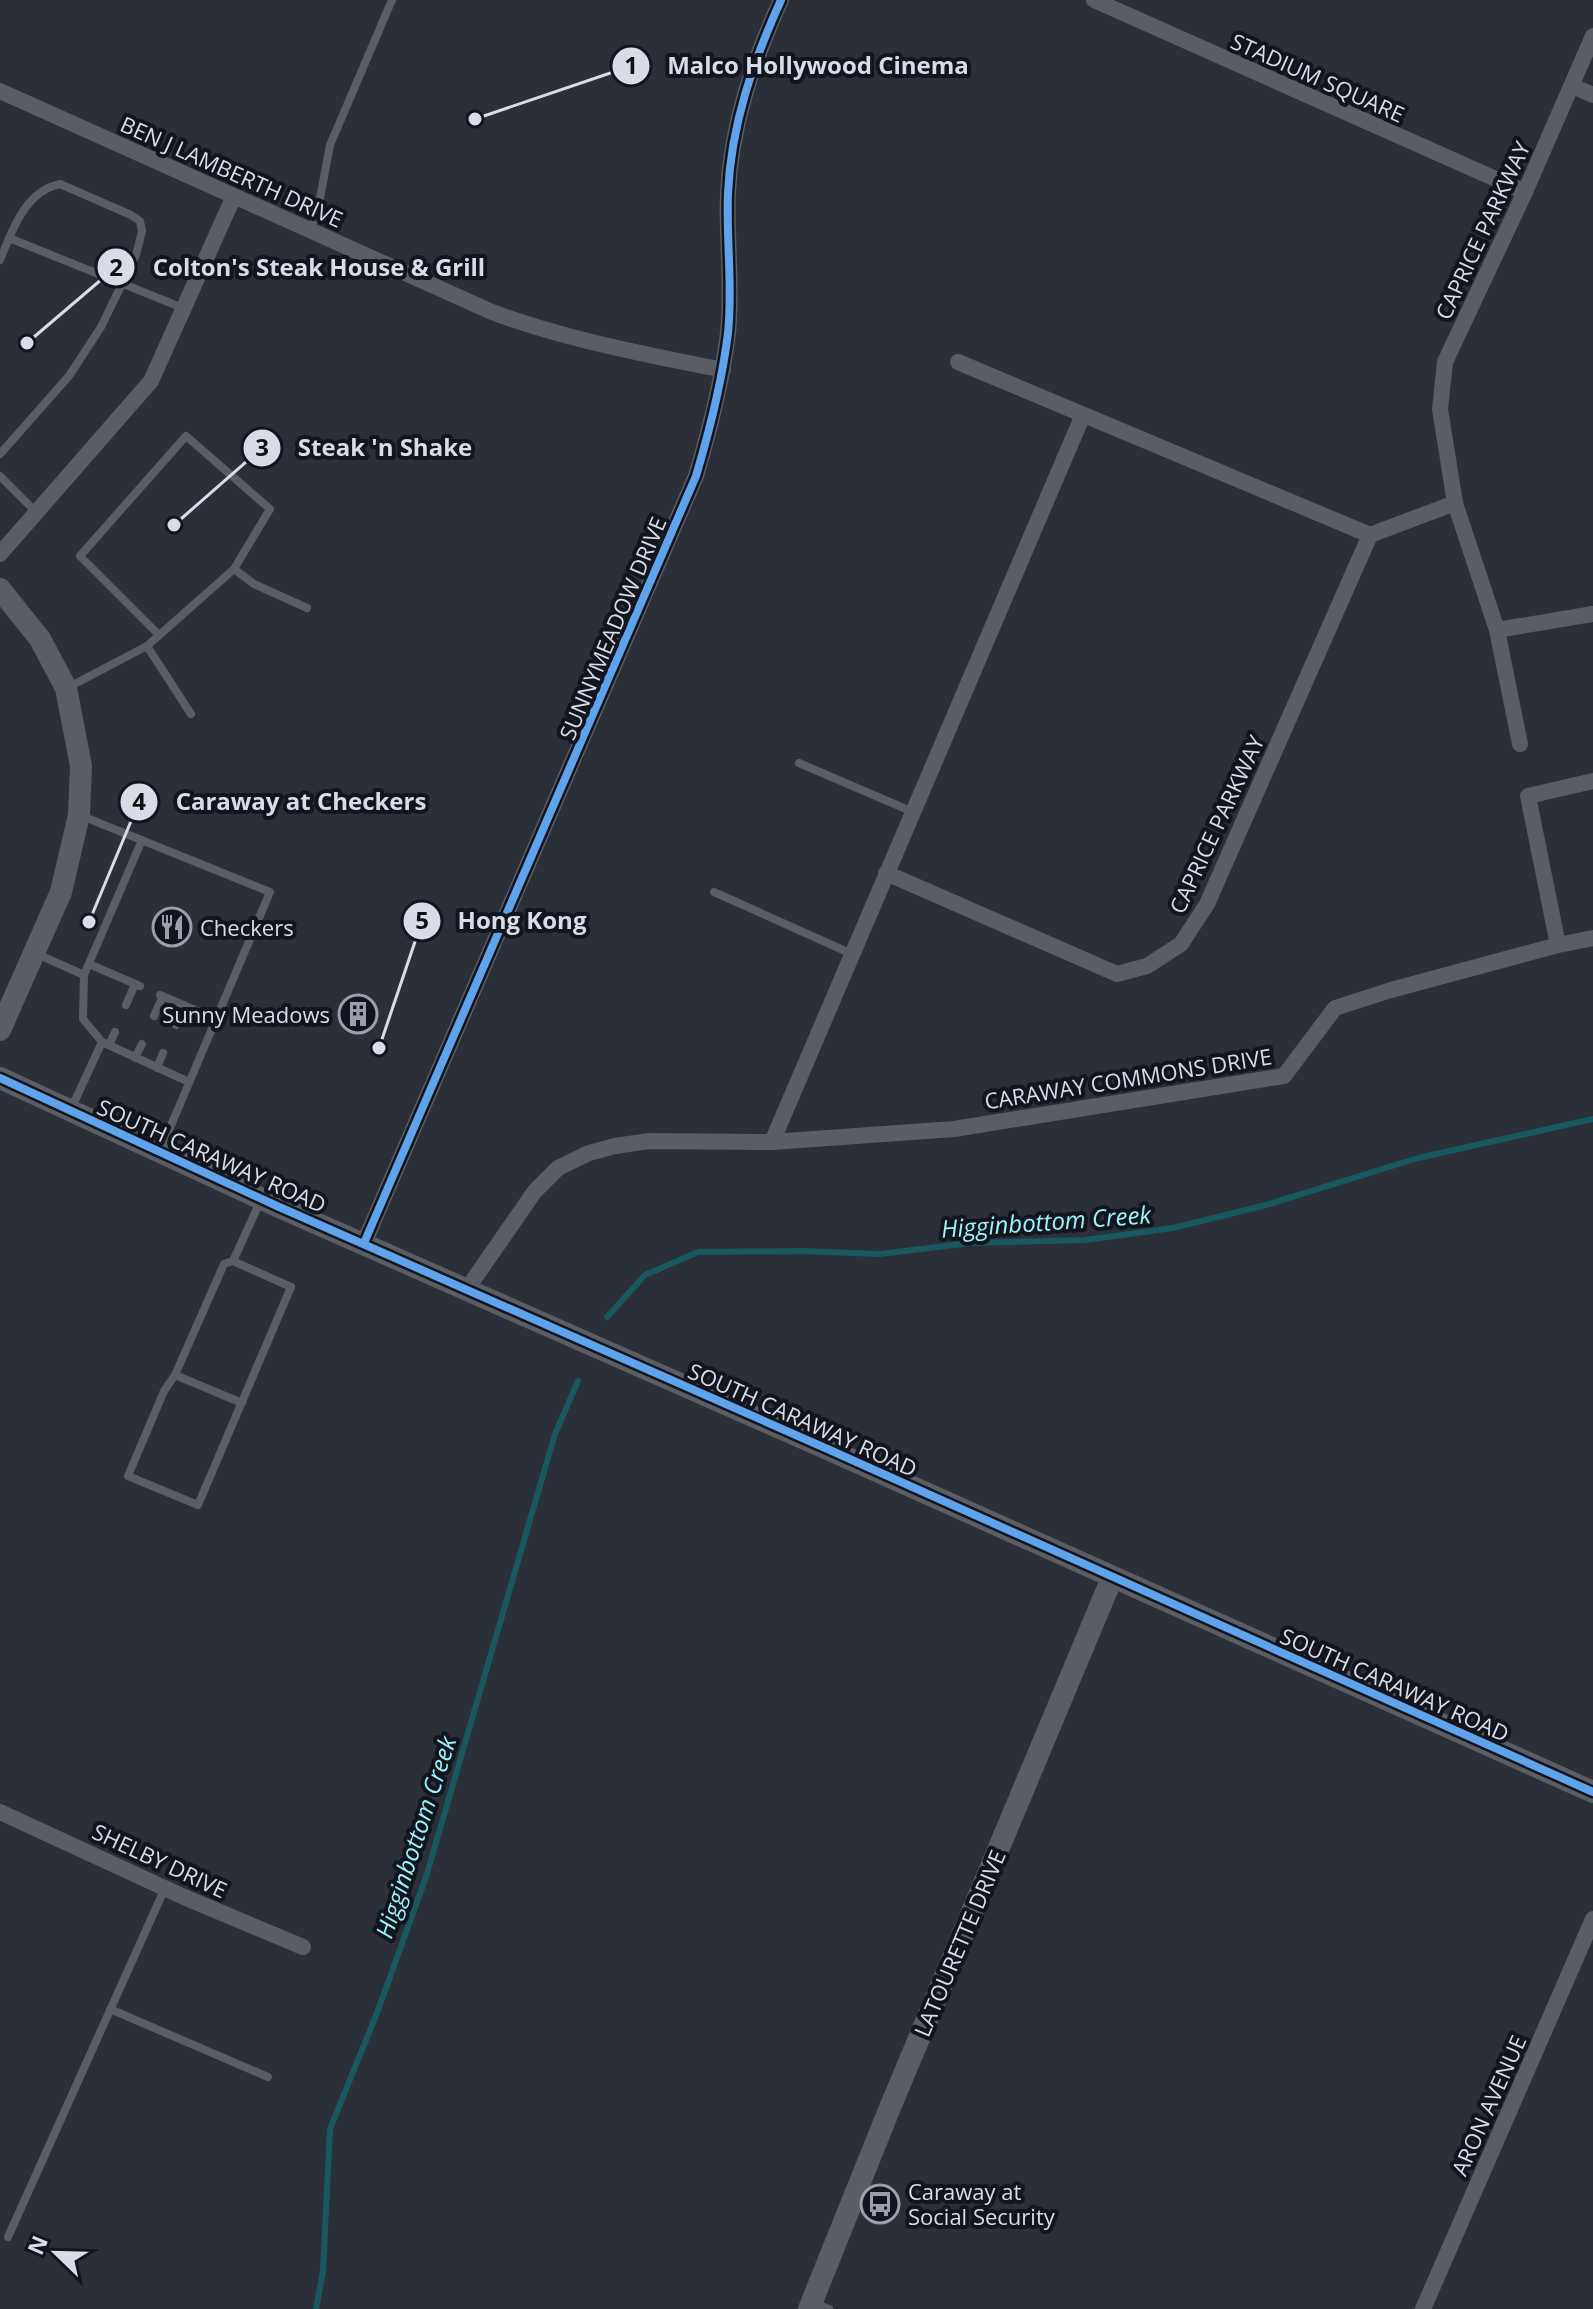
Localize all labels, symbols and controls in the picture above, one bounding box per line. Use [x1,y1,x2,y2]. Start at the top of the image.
street label: STADIUM SQUARE [1227,25,1409,129]
callout: Malco Hollywood Cinema [611,42,985,90]
text: 1 [624,48,638,81]
text: Malco Hollywood Cinema [667,48,969,81]
street label: BEN J LAMBERTH DRIVE [116,108,348,234]
street label: CAPRICE PARKWAY [1428,135,1537,324]
callout: Colton's Steak House & Grill [96,243,501,291]
text: 2 [109,250,123,283]
text: Colton's Steak House & Grill [153,250,485,283]
callout: Steak 'n Shake [242,424,488,472]
text: 3 [255,430,269,463]
text: Steak 'n Shake [298,430,472,463]
street label: SUNNYMEADOW DRIVE [551,512,673,744]
street label: CAPRICE PARKWAY [1162,729,1271,918]
callout: Caraway at Checkers [119,778,442,826]
text: 4 [132,784,146,817]
text: Caraway at Checkers [176,784,426,817]
callout: Hong Kong [402,897,603,945]
text: 5 [415,903,429,936]
text: Hong Kong [458,903,587,936]
restaurant icon: Checkers [151,906,193,948]
place label: Checkers [200,912,294,942]
building icon: Sunny Meadows [337,993,379,1035]
place label: Sunny Meadows [162,999,330,1029]
street label: CARAWAY COMMONS DRIVE [982,1040,1274,1116]
street label: SOUTH CARAWAY ROAD [93,1091,331,1219]
water label: Higginbottom Creek [940,1197,1153,1245]
street label: SOUTH CARAWAY ROAD [684,1355,922,1483]
street label: SOUTH CARAWAY ROAD [1276,1620,1514,1748]
water label: Higginbottom Creek [367,1731,464,1942]
street label: SHELBY DRIVE [88,1816,232,1904]
street label: LATOURETTE DRIVE [906,1845,1012,2041]
street label: ARON AVENUE [1444,2030,1532,2180]
place label: Caraway at Social Security [908,2176,1056,2231]
bus stop icon: Caraway at Social Security [859,2183,901,2225]
north arrow [16,2213,96,2293]
text: N [19,2231,54,2259]

